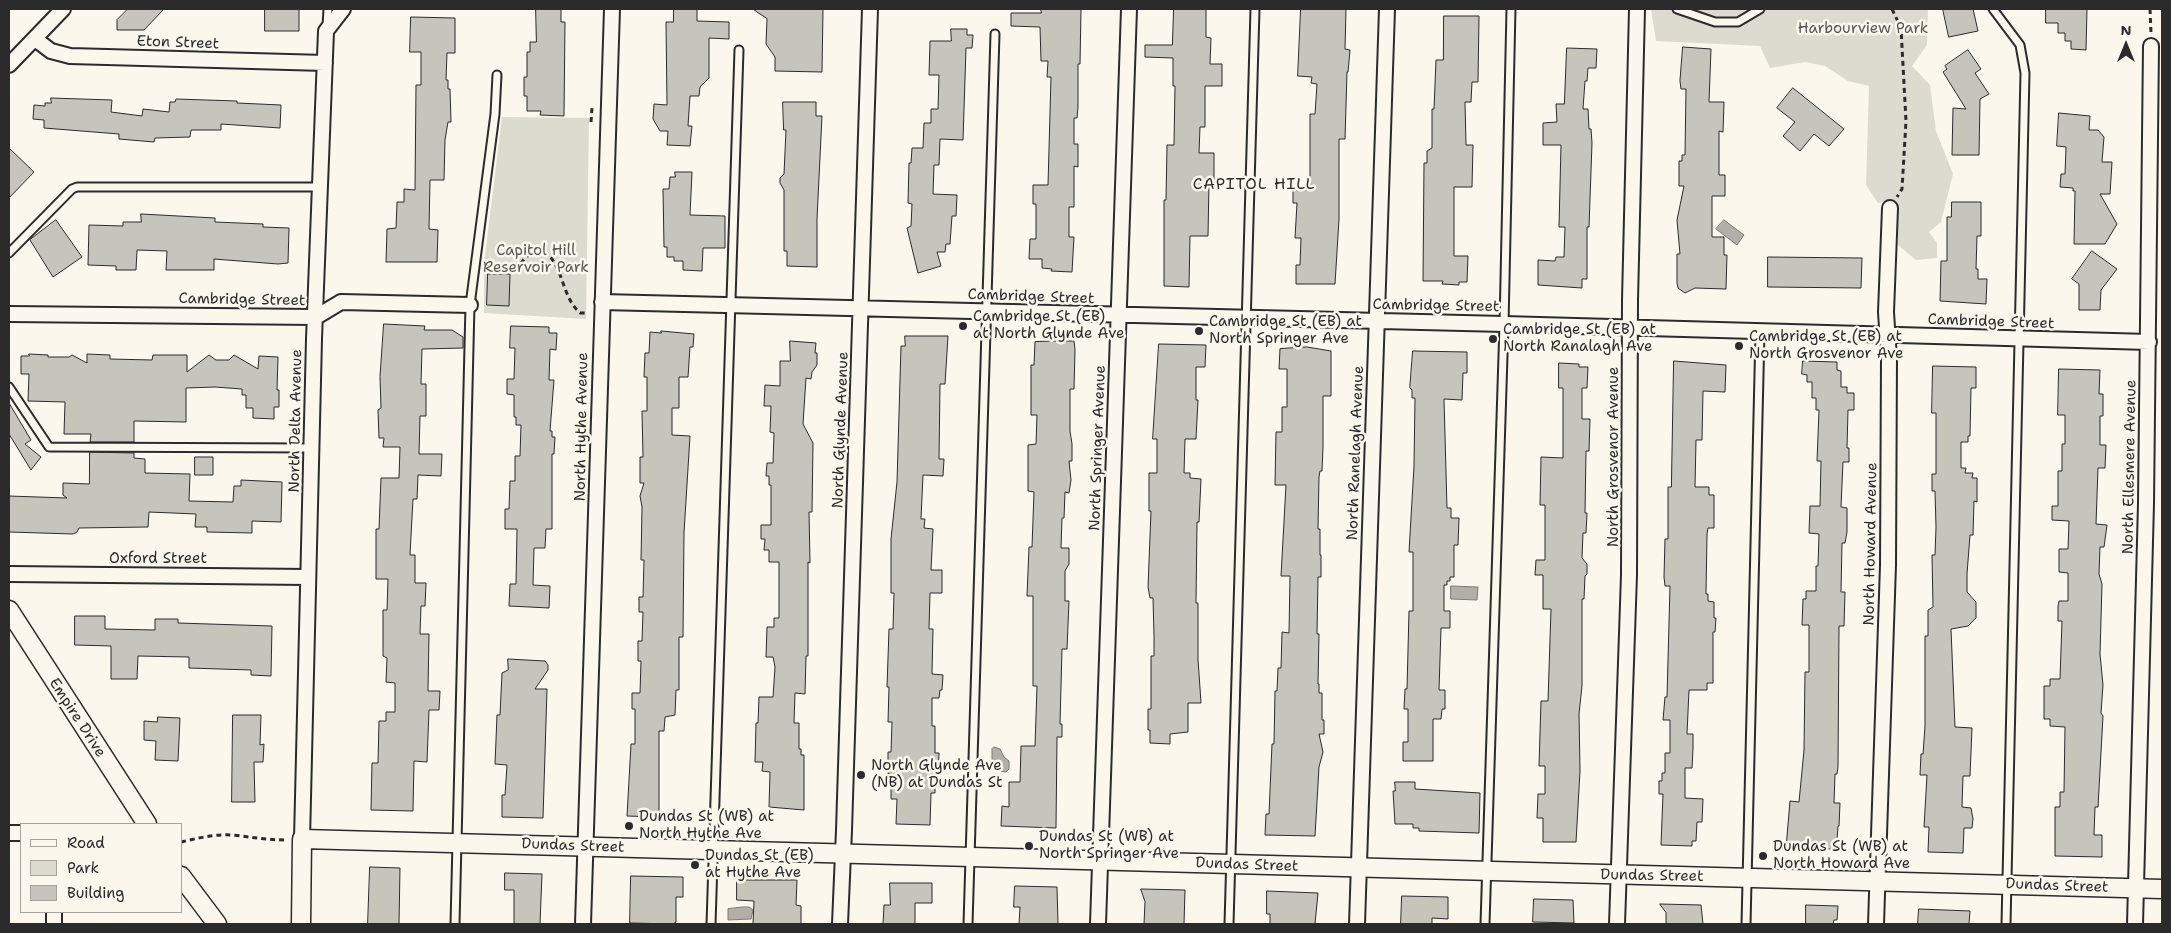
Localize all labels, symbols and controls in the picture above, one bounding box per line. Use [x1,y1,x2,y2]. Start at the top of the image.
park label: Harbourview Park [1798,20,1928,38]
north arrow [2101,20,2151,70]
text: N [2120,21,2132,39]
street label: Eton Street [136,33,220,53]
district label: CAPITOL HILL [1191,175,1317,195]
park label: Capitol Hill Reservoir Park [483,242,589,277]
street label: Cambridge Street [967,286,1095,308]
street label: Cambridge Street [178,290,306,310]
street label: Cambridge Street [1372,296,1500,316]
place label: Cambridge St (EB) at North Glynde Ave [973,308,1125,343]
street label: Cambridge Street [1927,311,2055,333]
place label: Cambridge St (EB) at North Springer Ave [1209,313,1362,348]
marker: Cambridge St (EB) at North Glynde Ave [957,320,969,332]
place label: Cambridge St (EB) at North Ranalagh Ave [1503,321,1656,356]
marker: Cambridge St (EB) at North Springer Ave [1193,325,1205,337]
place label: Cambridge St (EB) at North Grosvenor Ave [1749,328,1904,363]
marker: Cambridge St (EB) at North Ranalagh Ave [1487,333,1499,345]
marker: Cambridge St (EB) at North Grosvenor Ave [1733,340,1745,352]
street label: North Delta Avenue [286,349,306,493]
street label: North Glynde Avenue [829,351,853,509]
street label: North Hythe Avenue [572,352,592,502]
street label: North Springer Avenue [1086,365,1110,531]
street label: North Ranelagh Avenue [1344,365,1368,541]
street label: North Grosvenor Avenue [1605,367,1623,547]
street label: North Ellesmere Avenue [2119,379,2141,555]
street label: North Howard Avenue [1861,462,1881,626]
street label: Oxford Street [109,550,207,568]
street label: Empire Drive [45,675,109,761]
place label: North Glynde Ave (NB) at Dundas St [871,757,1003,792]
marker: North Glynde Ave (NB) at Dundas St [855,769,867,781]
place label: Dundas St (WB) at North Hythe Ave [639,808,774,843]
marker: Dundas St (WB) at North Hythe Ave [623,820,635,832]
legend [20,823,182,913]
place label: Dundas St (WB) at North Springer Ave [1039,828,1179,863]
text: Road [67,833,105,853]
street label: Dundas Street [521,835,625,857]
place label: Dundas St (WB) at North Howard Ave [1773,838,1910,873]
marker: Dundas St (WB) at North Springer Ave [1023,840,1035,852]
place label: Dundas St (EB) at Hythe Ave [705,847,814,882]
marker: Dundas St (WB) at North Howard Ave [1757,850,1769,862]
street label: Dundas Street [1195,854,1299,876]
text: Park [67,858,99,878]
marker: Dundas St (EB) at Hythe Ave [689,859,701,871]
street label: Dundas Street [1600,866,1704,886]
street label: Dundas Street [2005,875,2109,897]
text: Building [67,883,124,903]

